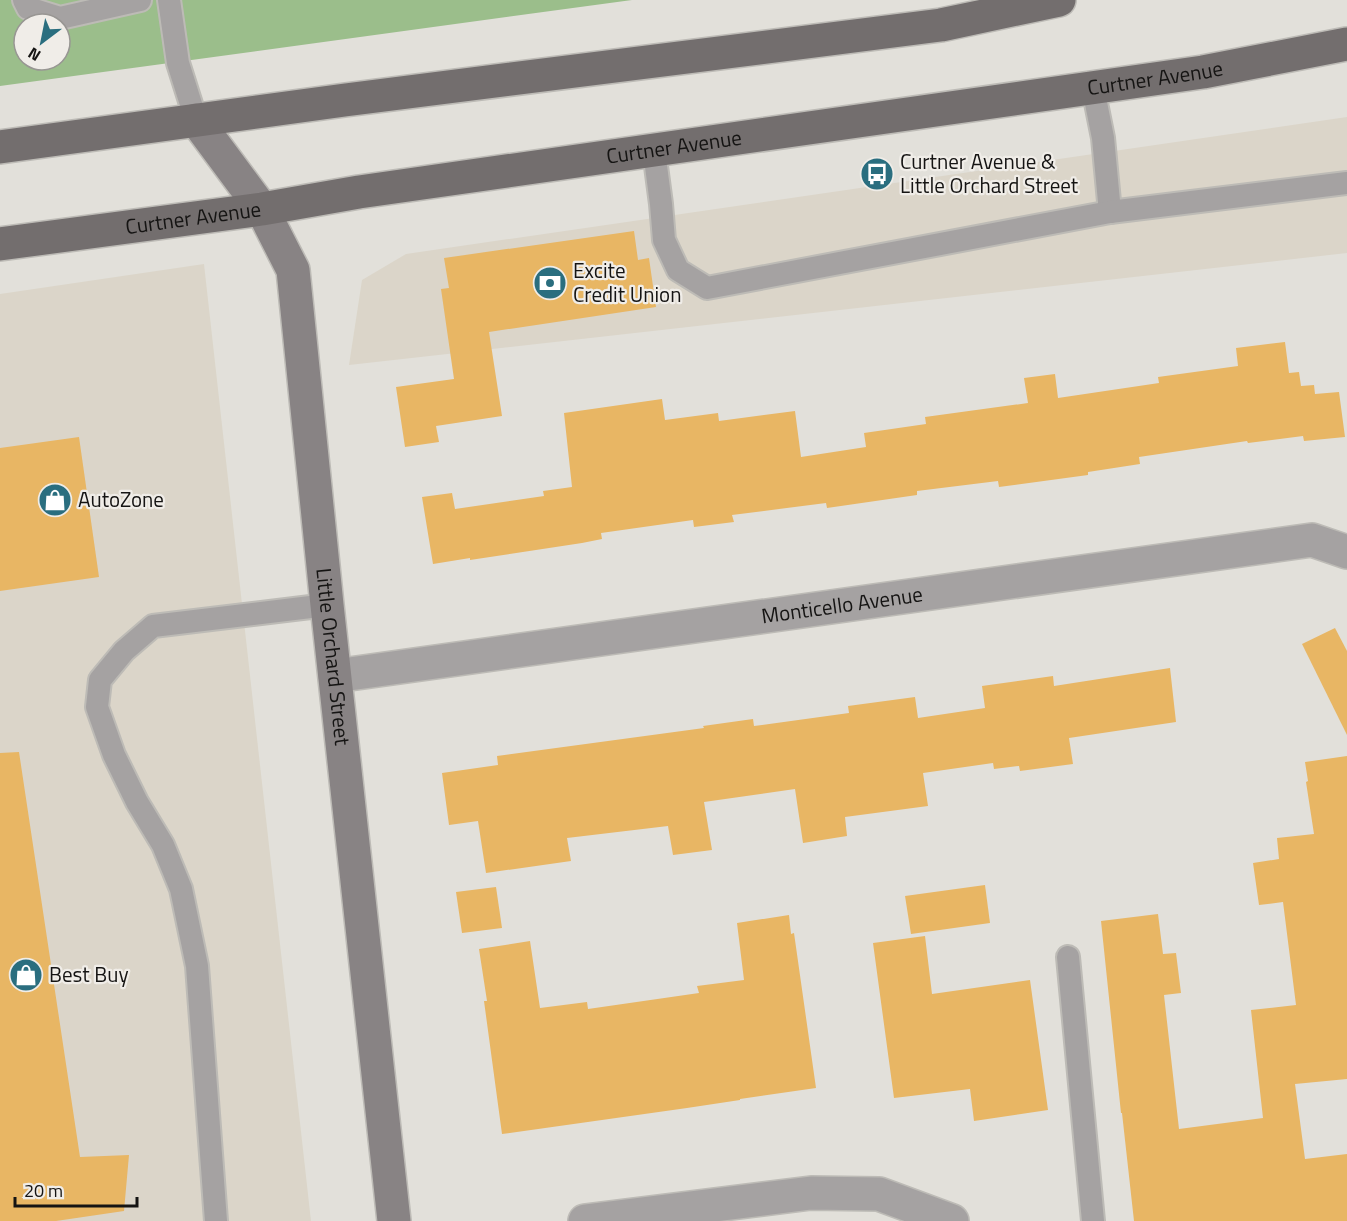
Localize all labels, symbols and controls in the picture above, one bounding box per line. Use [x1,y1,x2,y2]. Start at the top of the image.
north arrow [12,12,72,72]
text: N [23,42,45,68]
street label: Curtner Avenue [1085,52,1225,103]
street label: Curtner Avenue [604,121,744,172]
place label: Curtner Avenue & Little Orchard Street [900,145,1079,201]
bus stop icon: Curtner Avenue & Little Orchard Street [859,156,895,192]
street label: Curtner Avenue [123,192,263,242]
place label: Excite Credit Union [573,254,681,310]
bank icon: Excite Credit Union [532,265,568,301]
shop icon: AutoZone [37,482,73,518]
place label: AutoZone [78,483,164,515]
street label: Little Orchard Street [308,566,359,748]
street label: Monticello Avenue [759,577,925,631]
shop icon: Best Buy [8,957,44,993]
place label: Best Buy [49,958,129,990]
scale bar [15,1170,136,1208]
text: 20 m [24,1177,63,1204]

